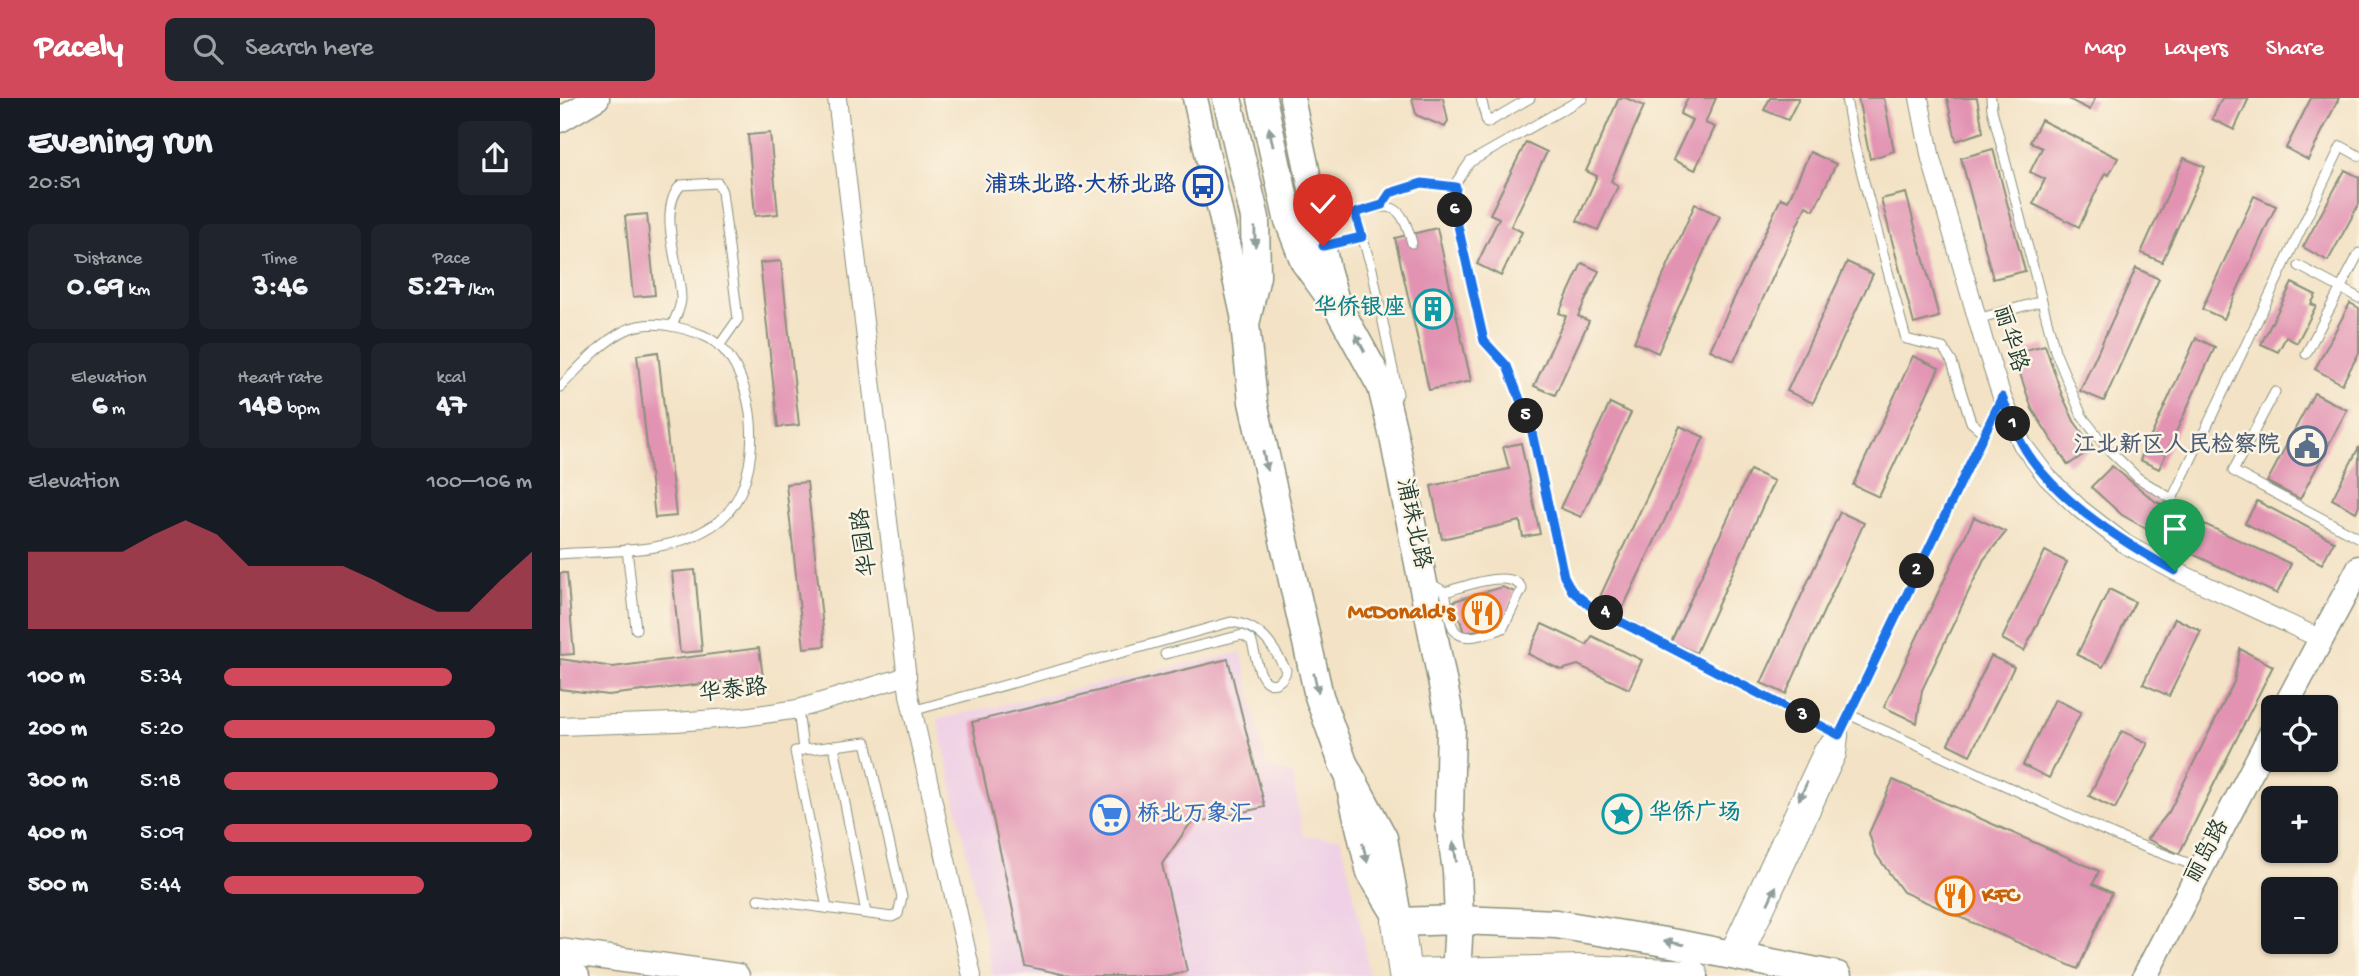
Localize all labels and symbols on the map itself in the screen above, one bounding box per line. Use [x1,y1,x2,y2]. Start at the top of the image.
one-way arrow [1265,126,1276,148]
bus stop icon: 浦珠北路·大桥北路 [1182,165,1224,207]
place label: 浦珠北路·大桥北路 [985,171,1176,200]
pin [1293,174,1353,246]
pin: 6 [1438,192,1472,228]
one-way arrow [1249,226,1261,248]
building icon: 华侨银座 [1412,288,1454,330]
place label: 华侨银座 [1314,295,1406,323]
street label: 丽华路 [1986,302,2033,376]
one-way arrow [1354,333,1365,353]
pin: 5 [1508,398,1544,434]
pin: 1 [1996,406,2030,442]
public building icon: 江北新区人民检察院 [2286,425,2328,467]
place label: 江北新区人民检察院 [2073,432,2280,460]
one-way arrow [1260,450,1271,472]
street label: 浦珠北路 [1389,476,1436,572]
pin [2145,499,2205,571]
street label: 华园路 [847,506,884,578]
pin: 2 [1900,554,1934,588]
restaurant icon: McDonald's [1461,592,1503,634]
pin: 4 [1588,596,1624,630]
place label: McDonald's [1348,600,1457,627]
one-way arrow [1311,672,1322,694]
street label: 华泰路 [697,673,769,709]
pin: 3 [1786,698,1820,734]
one-way arrow [1797,781,1809,801]
place icon: 华侨广场 [1601,793,1643,835]
supermarket icon: 桥北万象汇 [1089,794,1131,836]
place label: 华侨广场 [1649,799,1741,828]
place label: 桥北万象汇 [1137,800,1252,829]
street label: 丽岛路 [2178,814,2236,889]
one-way arrow [1449,841,1460,863]
one-way arrow [1360,842,1371,864]
restaurant icon: KFC [1934,875,1976,917]
place label: KFC [1981,883,2021,910]
one-way arrow [1766,885,1778,905]
one-way arrow [1663,938,1685,949]

